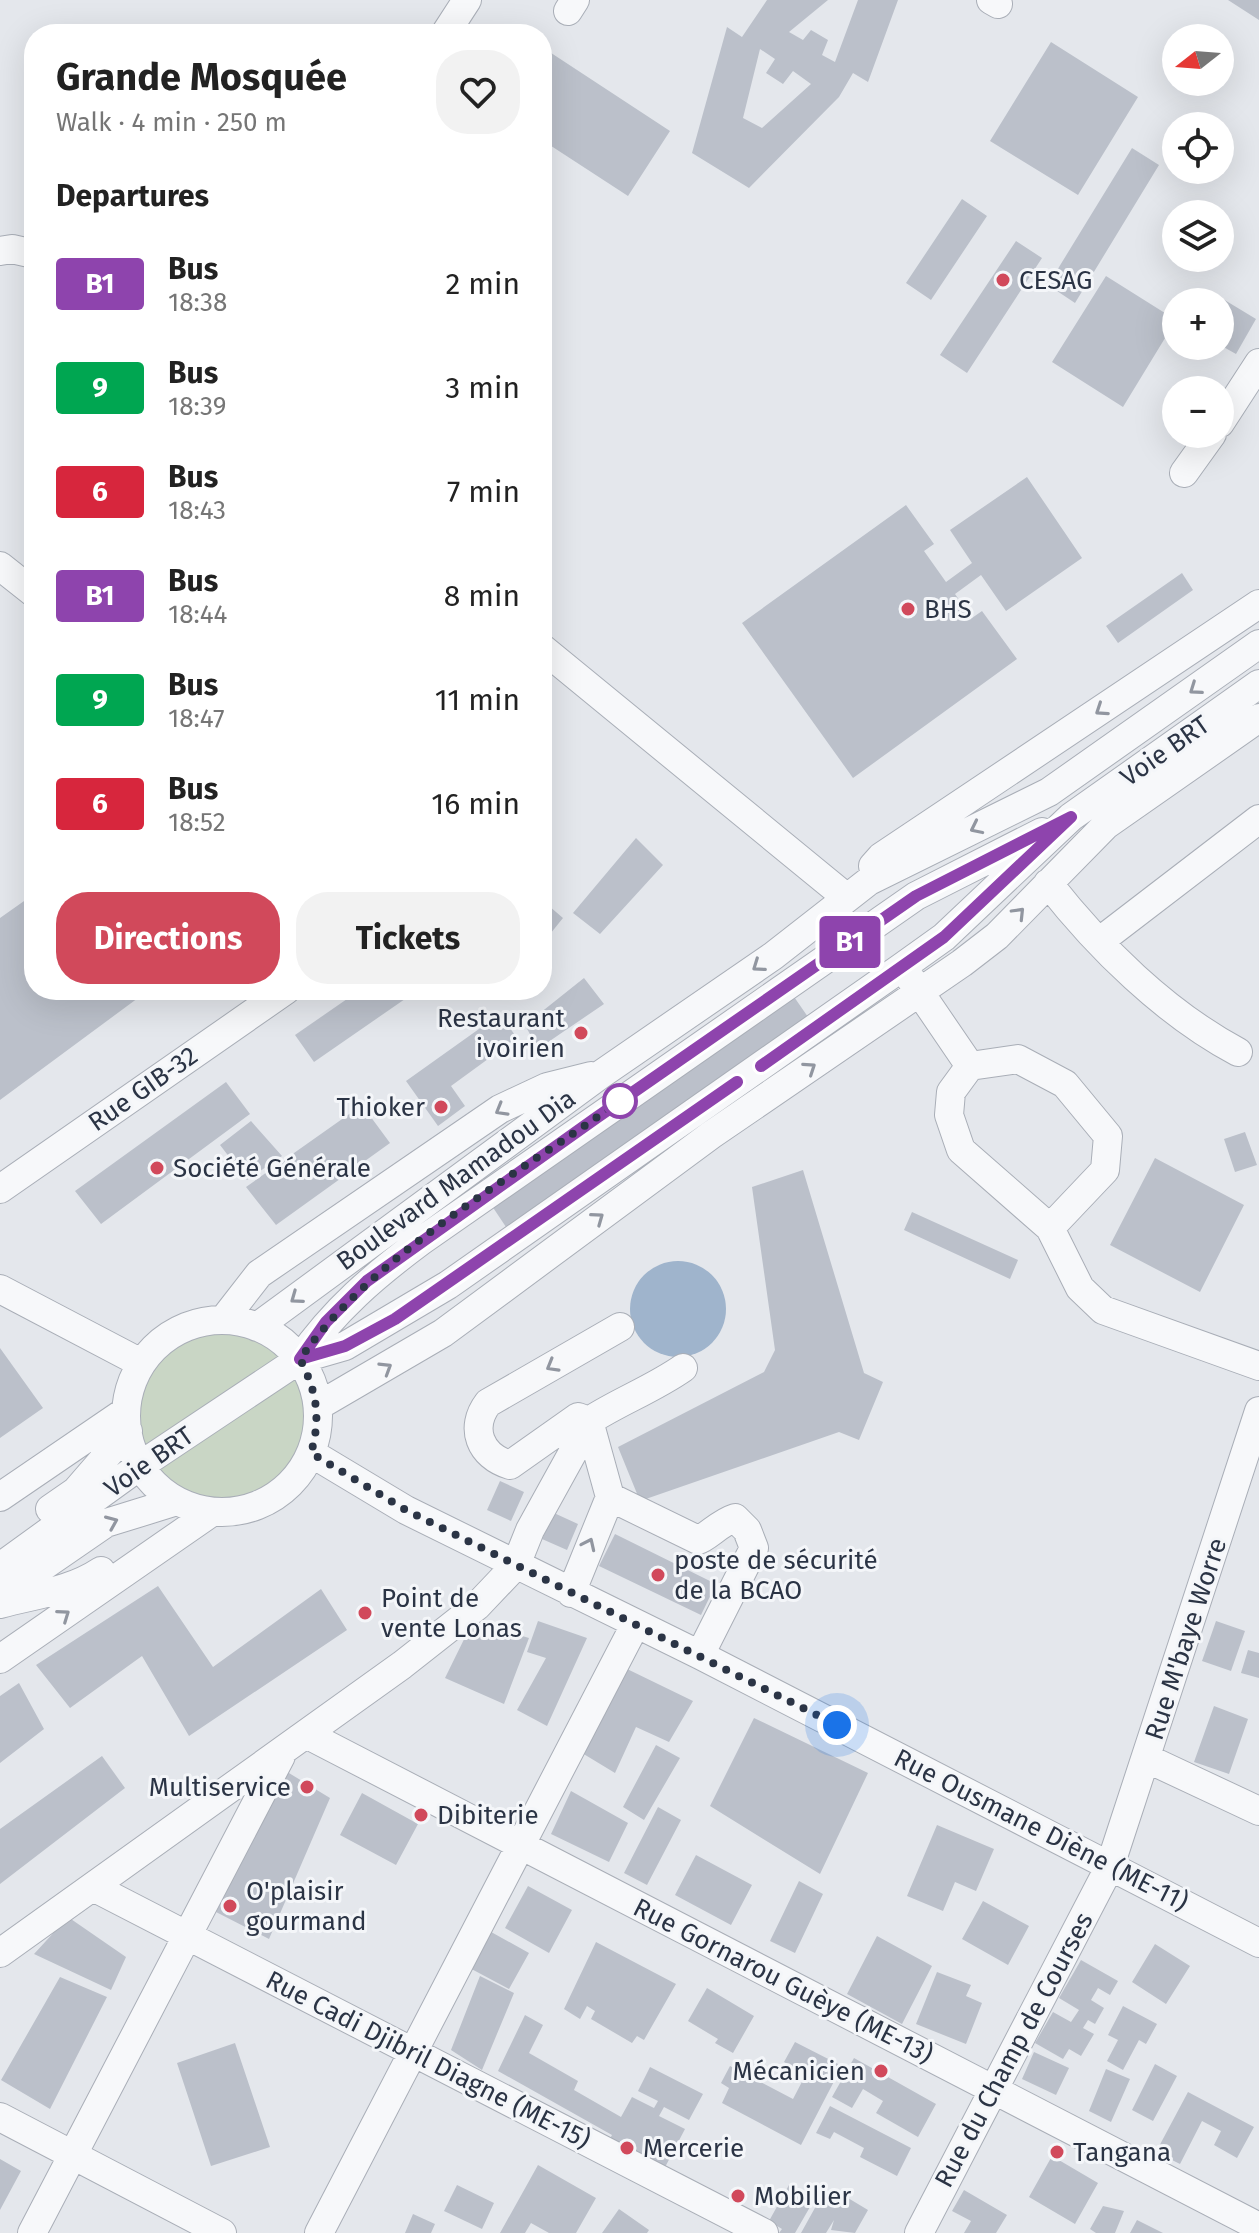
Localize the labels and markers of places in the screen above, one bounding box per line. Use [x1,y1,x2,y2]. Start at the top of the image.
place label: CESAG [1019,265,1092,296]
marker: CESAG [994,271,1012,289]
place label: BHS [924,594,972,625]
marker: BHS [899,600,917,618]
place label: Restaurant ivoirien [437,1003,566,1064]
marker: Restaurant ivoirien [572,1024,590,1042]
unlabelled marker [603,1084,637,1118]
place label: Thioker [337,1092,425,1123]
marker: Thioker [432,1098,450,1116]
place label: Société Générale [173,1153,371,1184]
marker: Société Générale [148,1159,166,1177]
place label: poste de sécurité de la BCAO [674,1545,878,1606]
marker: poste de sécurité de la BCAO [649,1566,667,1584]
place label: Point de vente Lonas [381,1583,522,1644]
marker: Point de vente Lonas [356,1604,374,1622]
place label: Multiservice [149,1772,291,1803]
marker: Multiservice [298,1778,316,1796]
place label: Dibiterie [437,1800,539,1831]
marker: Dibiterie [412,1806,430,1824]
place label: O'plaisir gourmand [246,1876,367,1937]
marker: O'plaisir gourmand [221,1897,239,1915]
place label: Mécanicien [733,2056,865,2087]
marker: Mécanicien [872,2062,890,2080]
place label: Mercerie [643,2133,744,2164]
place label: Tangana [1073,2137,1171,2168]
marker: Mercerie [618,2139,636,2157]
marker: Tangana [1048,2143,1066,2161]
place label: Mobilier [754,2181,851,2212]
marker: Mobilier [729,2187,747,2205]

